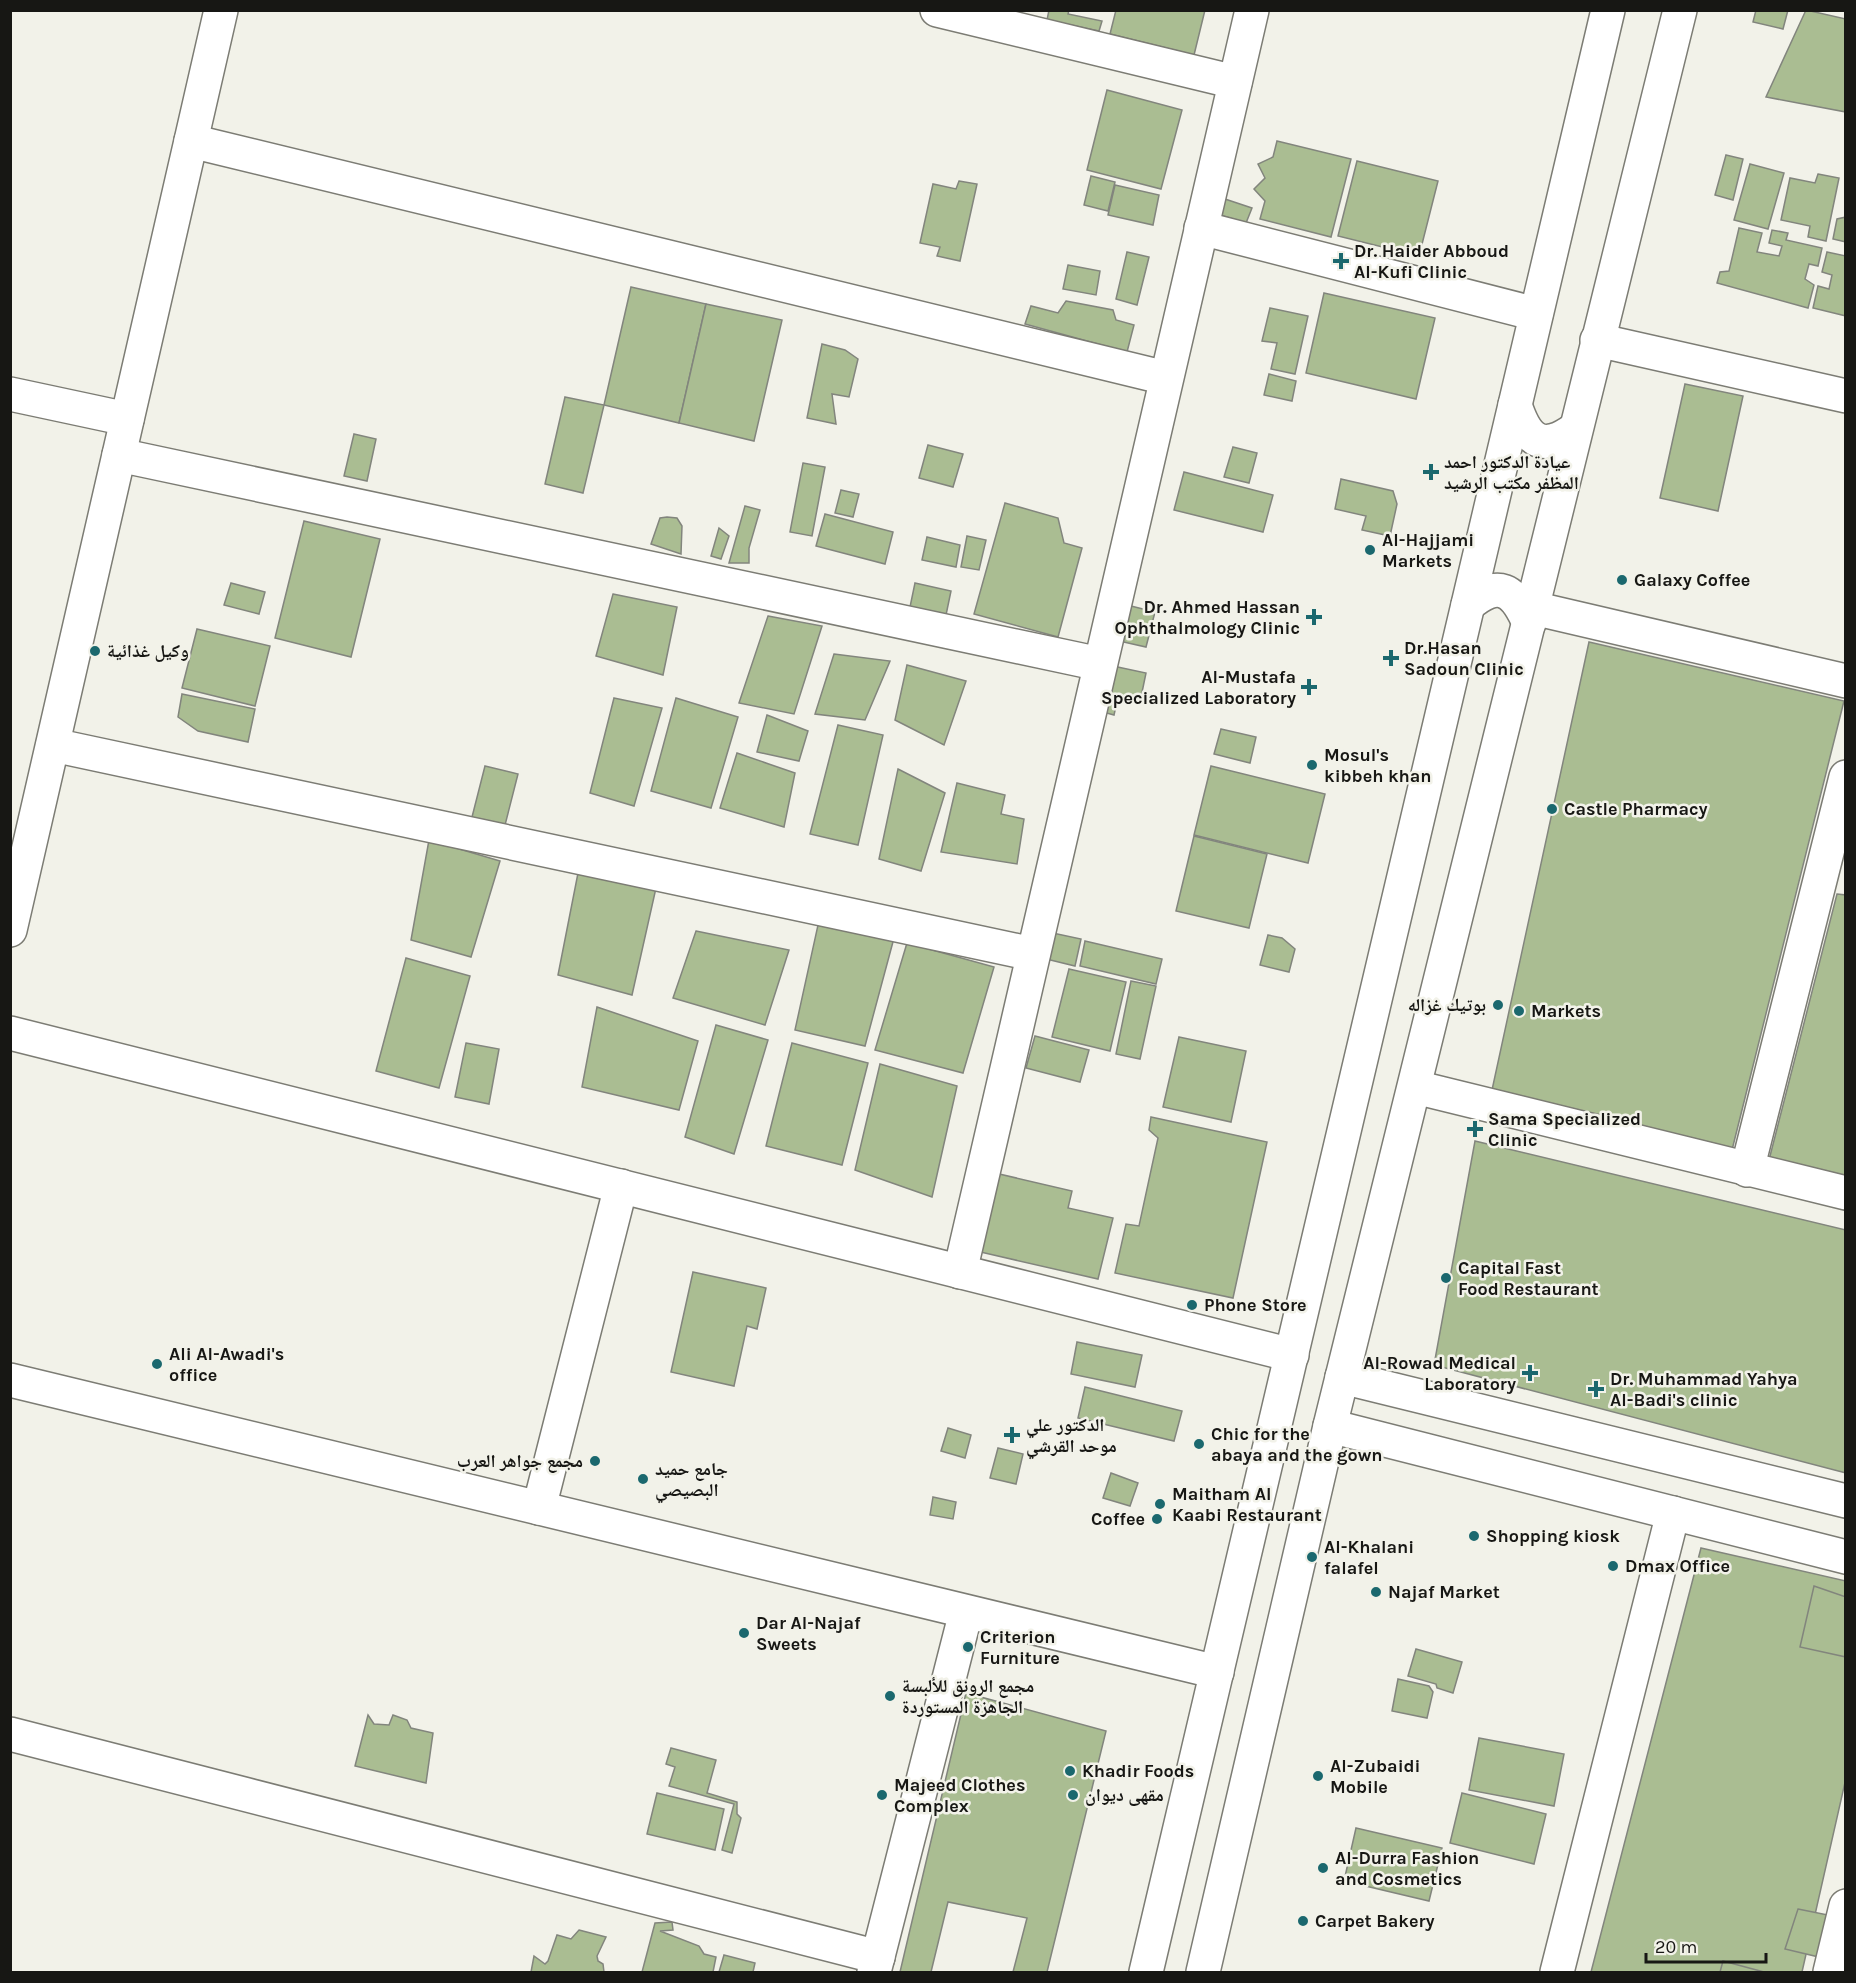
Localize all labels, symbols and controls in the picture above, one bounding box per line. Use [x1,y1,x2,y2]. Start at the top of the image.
place label: Dr. Haider Abboud Al-Kufi Clinic [1354,240,1509,283]
marker: Dr. Haider Abboud Al-Kufi Clinic [1332,252,1350,270]
place label: عيادة الدكتور احمد المظفر مكتب الرشيد [1444,451,1579,494]
marker: عيادة الدكتور احمد المظفر مكتب الرشيد [1422,463,1440,481]
place label: Al-Hajjami Markets [1382,529,1474,572]
marker: Al-Hajjami Markets [1363,543,1377,557]
place label: Galaxy Coffee [1634,569,1750,591]
marker: Galaxy Coffee [1615,573,1629,587]
place label: Dr. Ahmed Hassan Ophthalmology Clinic [1115,596,1300,639]
marker: Dr. Ahmed Hassan Ophthalmology Clinic [1305,608,1323,626]
place label: Dr.Hasan Sadoun Clinic [1404,637,1524,680]
place label: وكيل غذائية [107,640,189,662]
marker: وكيل غذائية [88,644,102,658]
marker: Dr.Hasan Sadoun Clinic [1382,649,1400,667]
place label: Al-Mustafa Specialized Laboratory [1101,666,1296,709]
marker: Al-Mustafa Specialized Laboratory [1300,678,1318,696]
place label: Mosul's kibbeh khan [1324,744,1432,787]
marker: Mosul's kibbeh khan [1305,758,1319,772]
place label: Castle Pharmacy [1564,798,1708,820]
marker: Castle Pharmacy [1545,802,1559,816]
place label: بوتيك غزاله [1408,994,1486,1016]
marker: بوتيك غزاله [1491,998,1505,1012]
place label: Markets [1531,1000,1601,1022]
marker: Markets [1512,1004,1526,1018]
place label: Sama Specialized Clinic [1488,1108,1641,1151]
marker: Sama Specialized Clinic [1466,1120,1484,1138]
place label: Capital Fast Food Restaurant [1458,1257,1599,1300]
marker: Capital Fast Food Restaurant [1439,1271,1453,1285]
place label: Phone Store [1204,1294,1307,1316]
marker: Phone Store [1185,1298,1199,1312]
place label: Ali Al-Awadi's office [169,1343,284,1386]
place label: Al-Rowad Medical Laboratory [1363,1352,1516,1395]
marker: Ali Al-Awadi's office [150,1357,164,1371]
marker: Al-Rowad Medical Laboratory [1521,1364,1539,1382]
place label: Dr. Muhammad Yahya Al-Badi's clinic [1610,1368,1798,1411]
marker: Dr. Muhammad Yahya Al-Badi's clinic [1587,1380,1605,1398]
place label: الدكتور علي موحد القرشي [1026,1414,1117,1460]
place label: Chic for the abaya and the gown [1211,1423,1383,1466]
marker: الدكتور علي موحد القرشي [1003,1426,1021,1444]
marker: Chic for the abaya and the gown [1192,1437,1206,1451]
place label: مجمع جواهر العرب [457,1450,583,1473]
marker: مجمع جواهر العرب [588,1454,602,1468]
place label: جامع حميد البصيصي [655,1458,728,1504]
marker: جامع حميد البصيصي [636,1472,650,1486]
place label: Maitham Al Kaabi Restaurant [1172,1483,1322,1526]
marker: Maitham Al Kaabi Restaurant [1153,1497,1167,1511]
place label: Coffee [1091,1508,1145,1530]
marker: Coffee [1150,1512,1164,1526]
place label: Shopping kiosk [1486,1525,1620,1547]
marker: Shopping kiosk [1467,1529,1481,1543]
place label: Al-Khalani falafel [1324,1536,1414,1579]
marker: Al-Khalani falafel [1305,1550,1319,1564]
place label: Dmax Office [1625,1555,1730,1577]
marker: Dmax Office [1606,1559,1620,1573]
place label: Najaf Market [1388,1581,1500,1603]
marker: Najaf Market [1369,1585,1383,1599]
place label: Dar Al-Najaf Sweets [756,1612,861,1655]
marker: Dar Al-Najaf Sweets [737,1626,751,1640]
place label: Criterion Furniture [980,1626,1060,1669]
marker: Criterion Furniture [961,1640,975,1654]
place label: مجمع الرونق للألبسة الجاهزة المستوردة [902,1675,1034,1718]
marker: مجمع الرونق للألبسة الجاهزة المستوردة [883,1689,897,1703]
place label: Al-Zubaidi Mobile [1330,1755,1421,1798]
place label: Khadir Foods [1082,1760,1194,1782]
marker: Khadir Foods [1063,1764,1077,1778]
marker: Al-Zubaidi Mobile [1311,1769,1325,1783]
place label: Majeed Clothes Complex [894,1774,1025,1817]
place label: مقهى ديوان [1085,1784,1164,1806]
marker: Majeed Clothes Complex [875,1788,889,1802]
marker: مقهى ديوان [1066,1788,1080,1802]
place label: Al-Durra Fashion and Cosmetics [1335,1847,1479,1890]
marker: Al-Durra Fashion and Cosmetics [1316,1861,1330,1875]
place label: Carpet Bakery [1315,1910,1435,1932]
marker: Carpet Bakery [1296,1914,1310,1928]
scale bar [1646,1926,1766,1964]
text: 20 m [1655,1936,1697,1958]

